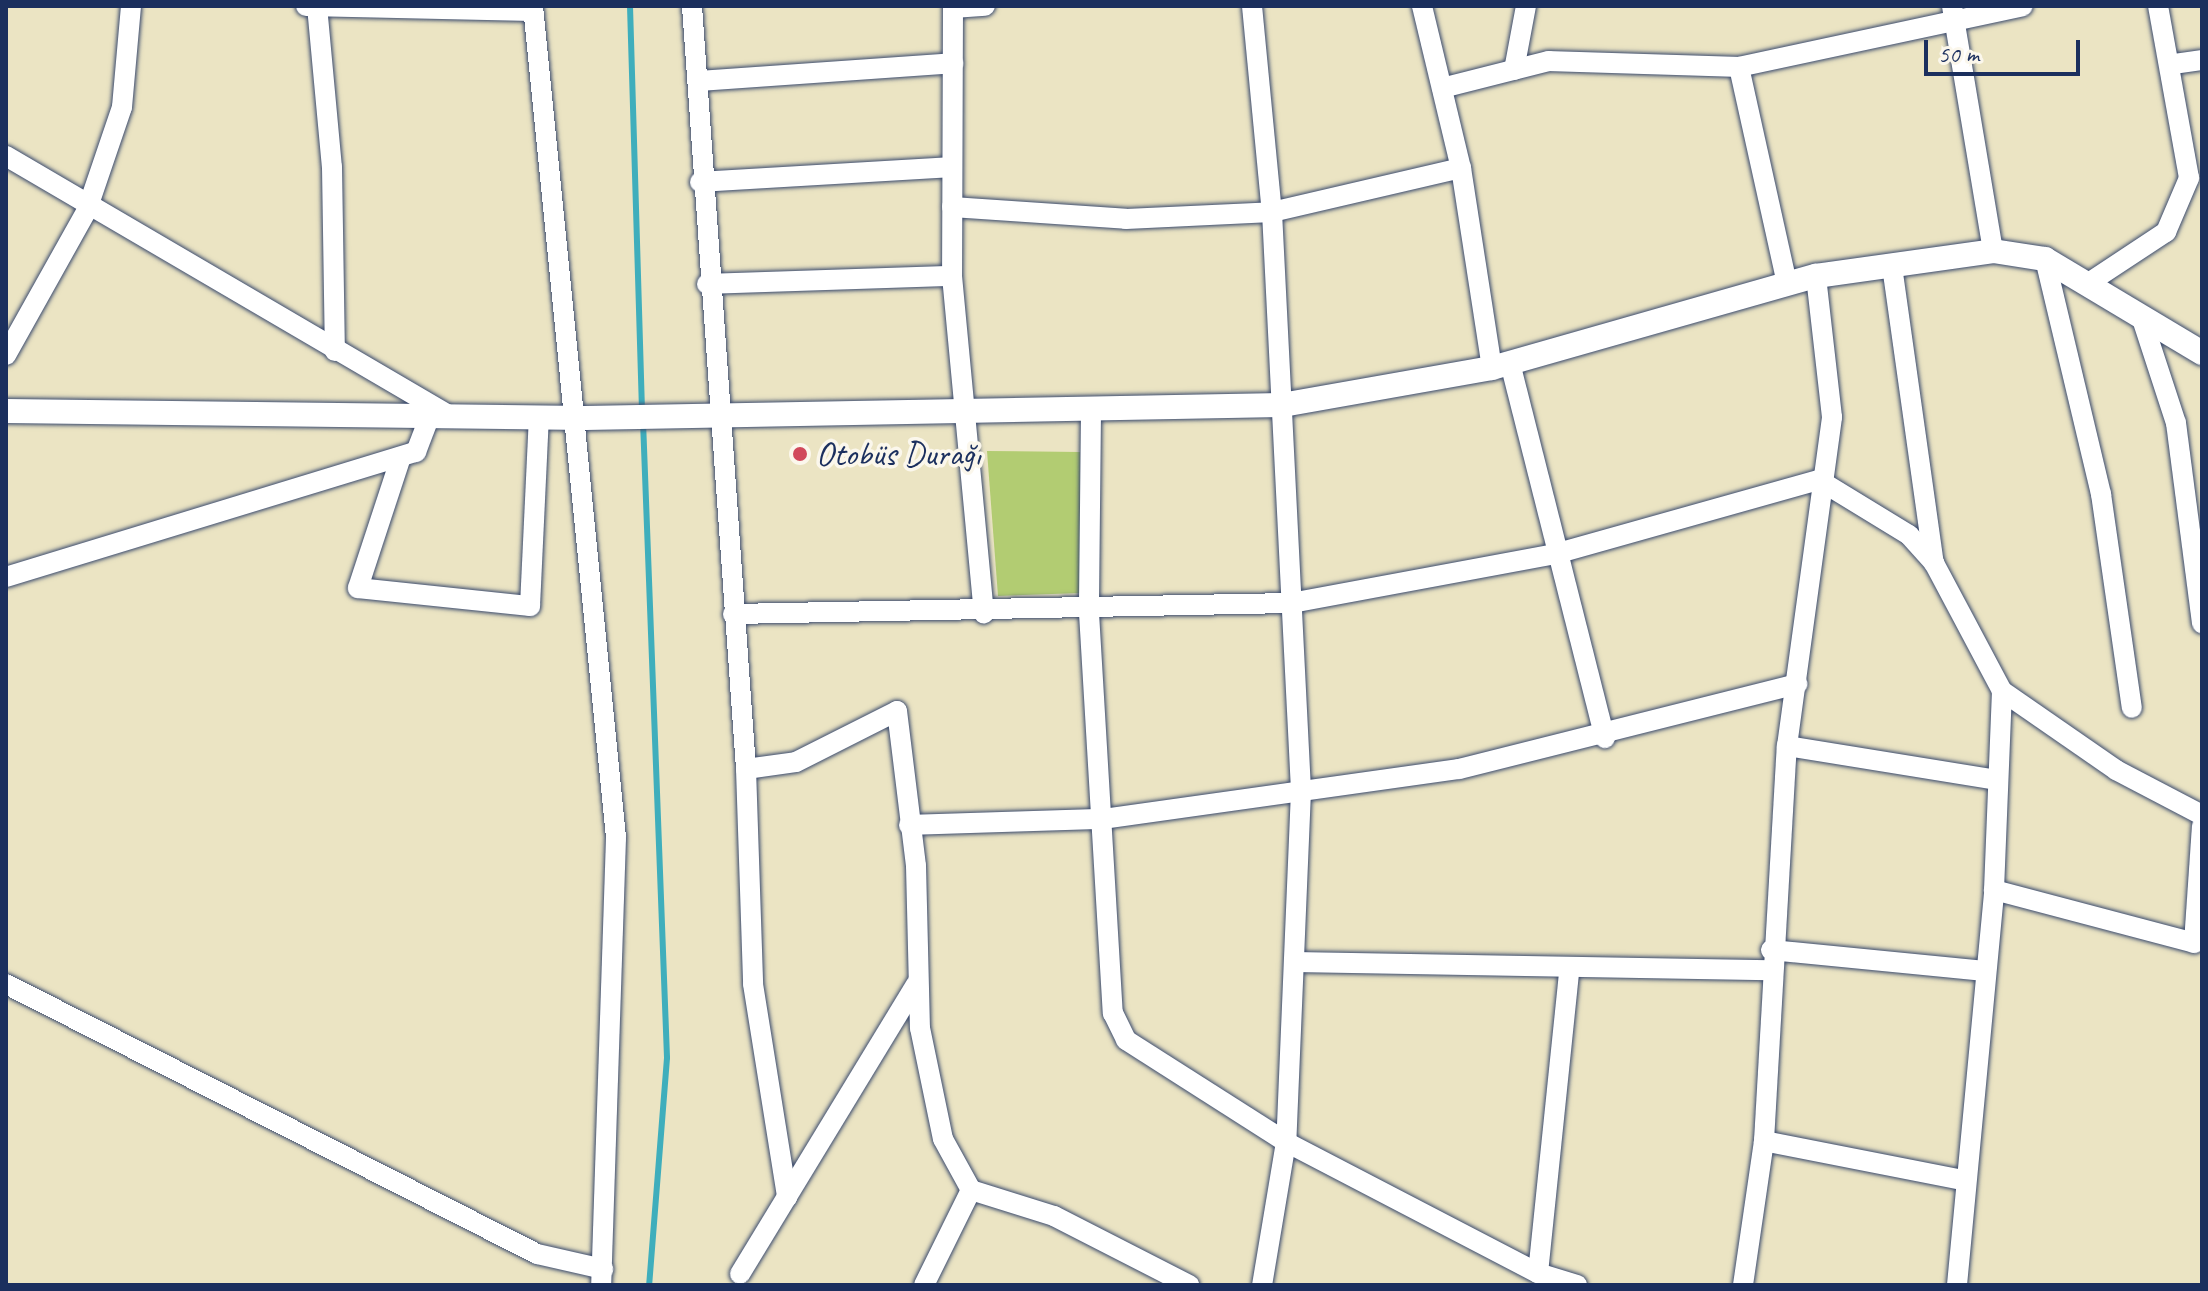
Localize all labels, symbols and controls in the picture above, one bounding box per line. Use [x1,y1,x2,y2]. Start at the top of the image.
scale bar [1928,24,2084,74]
text: 50 m [1938,39,1979,69]
place label: Otobüs Durağı [816,434,981,474]
marker: Otobüs Durağı [791,445,809,463]

